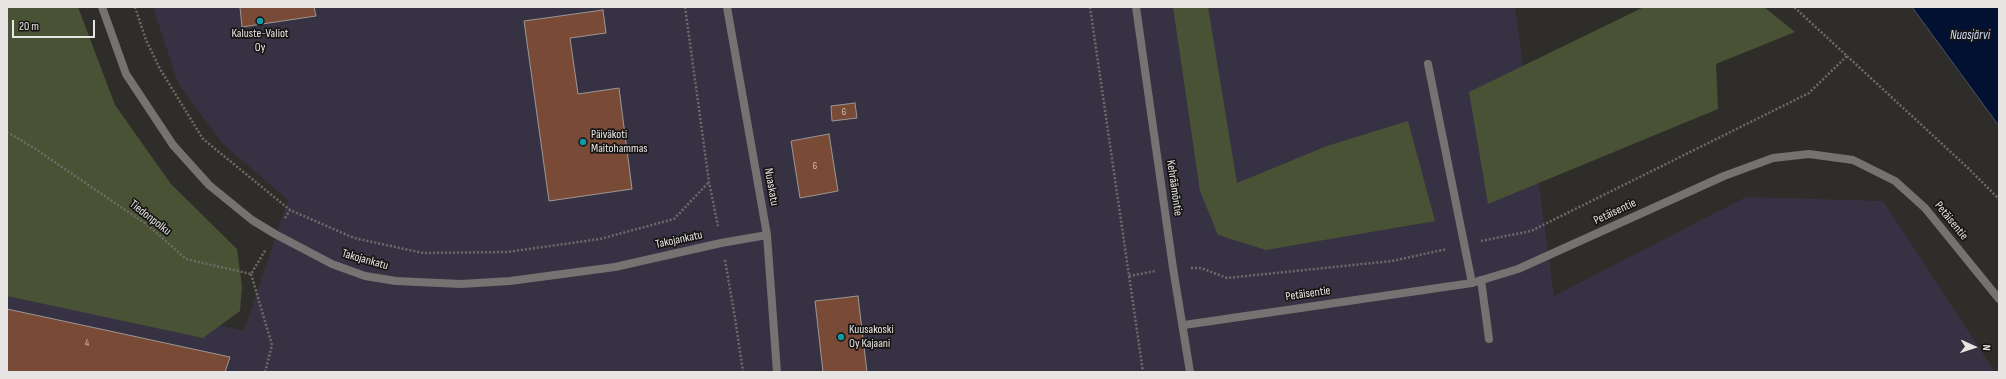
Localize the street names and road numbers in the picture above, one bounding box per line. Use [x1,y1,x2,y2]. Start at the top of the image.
street label: Kehräämöntie [1163,159,1185,217]
street label: Nuaskatu [761,167,781,207]
street label: Petäisentie [1591,196,1639,228]
street label: Tiedonpolku [126,197,174,239]
street label: Petäisentie [1931,199,1971,243]
street label: Takojankatu [654,228,704,252]
street label: Takojankatu [340,246,390,274]
street label: Petäisentie [1285,284,1331,304]

